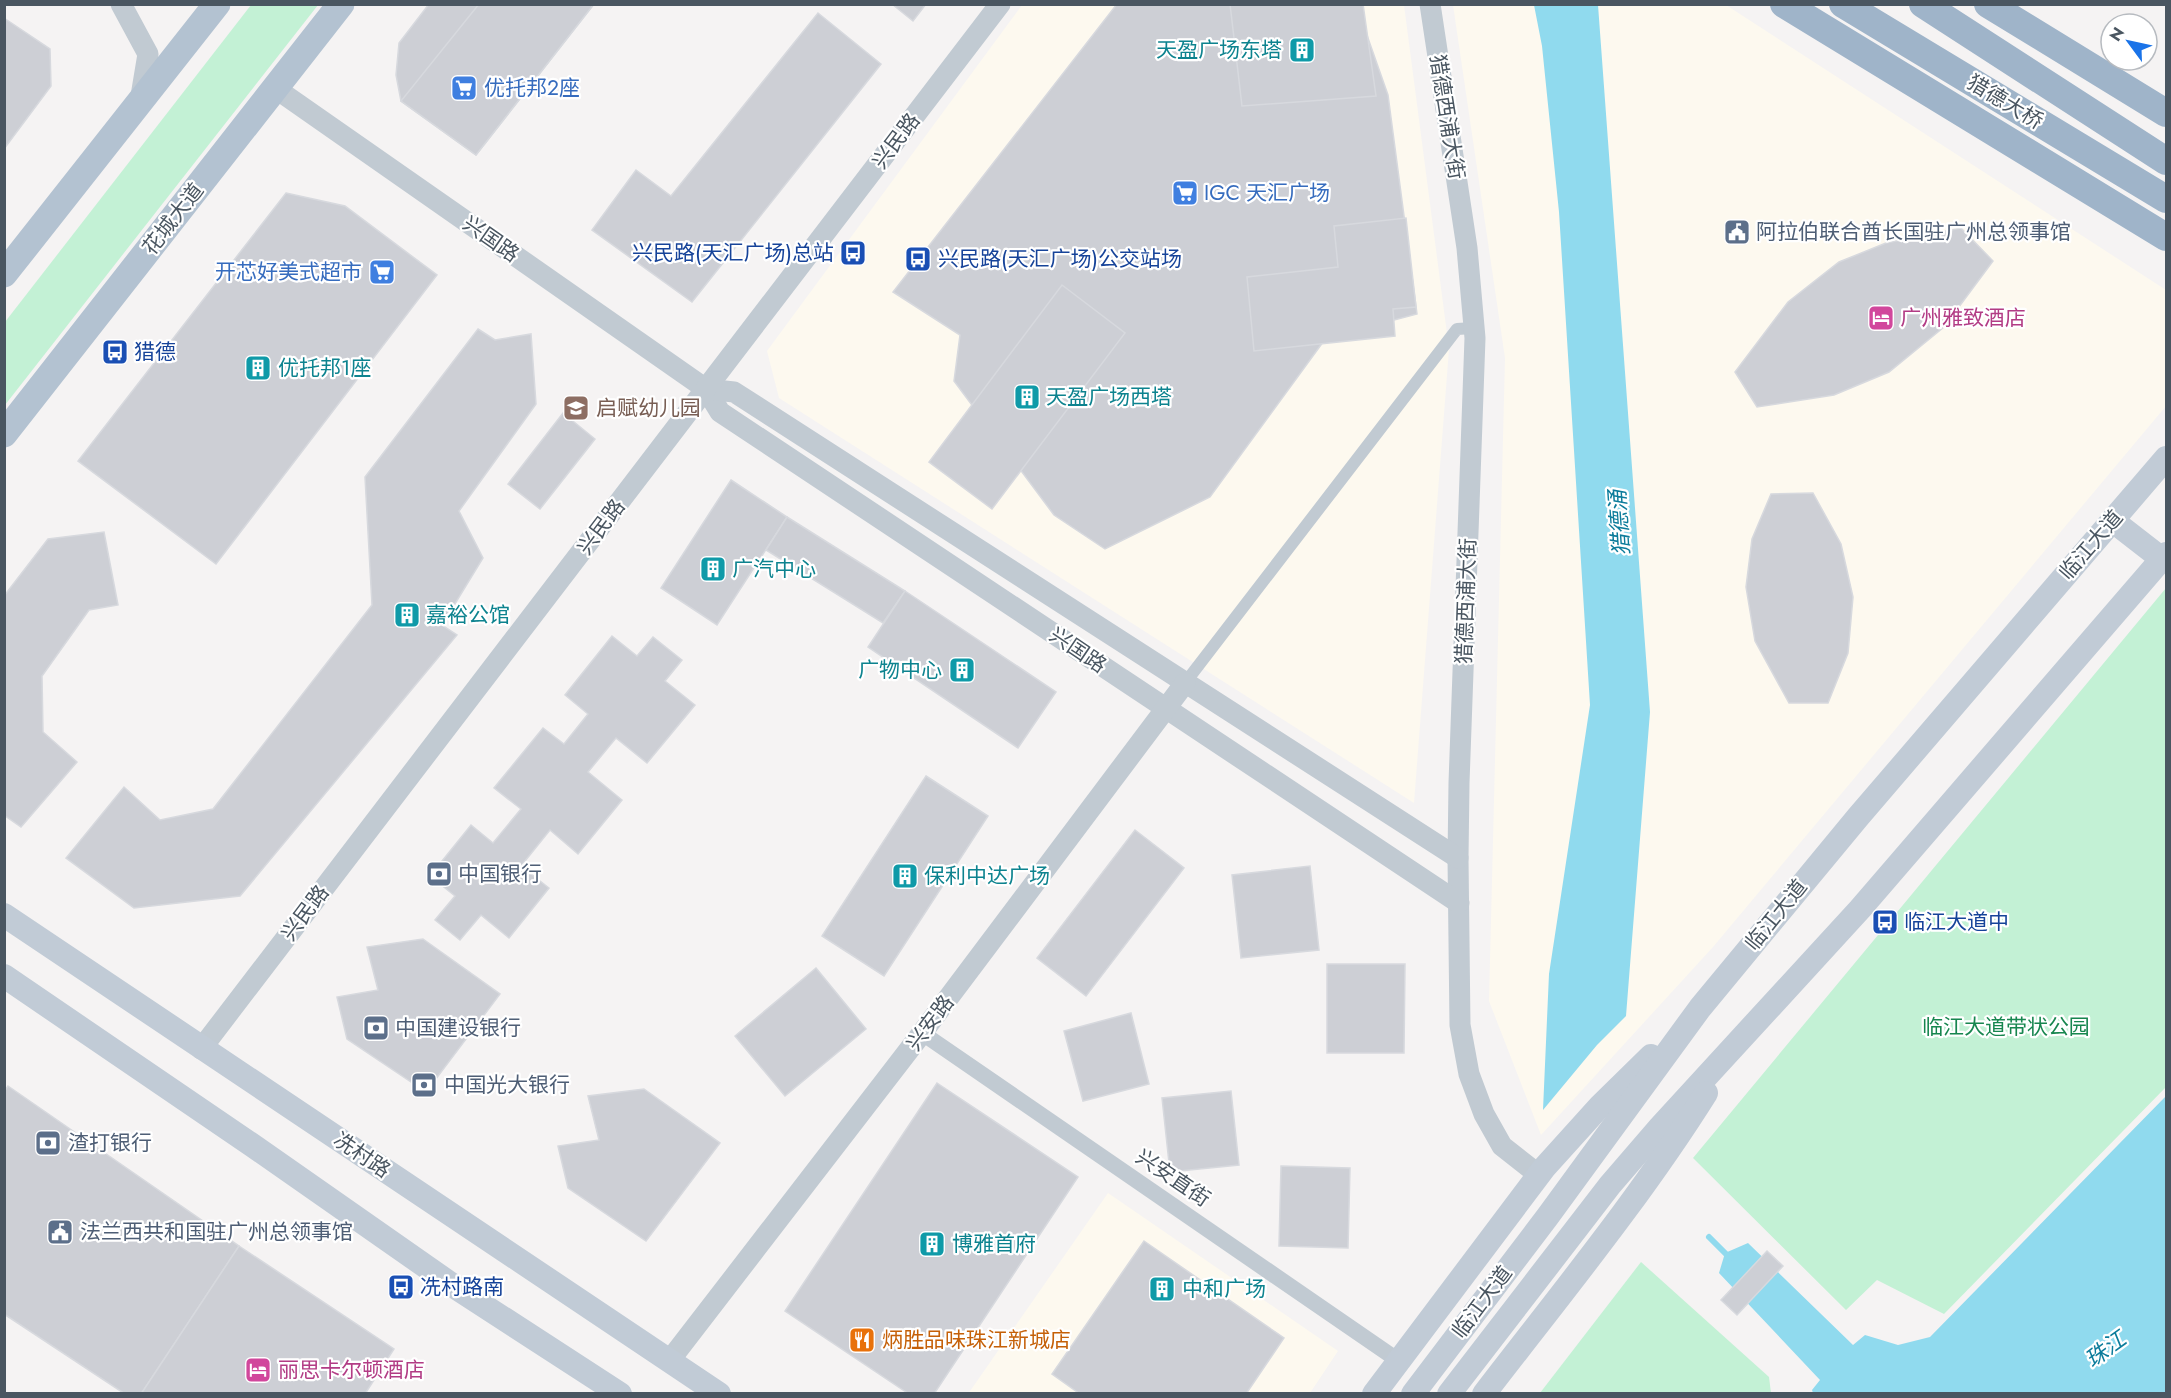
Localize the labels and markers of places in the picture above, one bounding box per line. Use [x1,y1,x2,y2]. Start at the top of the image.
place label: 天盈广场东塔 [1156,35,1282,65]
building icon: 天盈广场东塔 [1287,35,1317,65]
supermarket icon: 优托邦2座 [449,73,479,103]
place label: 优托邦2座 [484,73,580,103]
supermarket icon: IGC 天汇广场 [1170,178,1200,208]
place label: IGC 天汇广场 [1204,178,1330,208]
public building icon: 阿拉伯联合酋长国驻广州总领事馆 [1722,217,1752,247]
place label: 阿拉伯联合酋长国驻广州总领事馆 [1756,217,2071,247]
place label: 兴民路(天汇广场)总站 [632,238,834,268]
bus stop icon: 兴民路(天汇广场)总站 [838,238,868,268]
bus stop icon: 兴民路(天汇广场)公交站场 [903,244,933,274]
place label: 兴民路(天汇广场)公交站场 [938,244,1182,274]
place label: 开芯好美式超市 [215,257,362,287]
supermarket icon: 开芯好美式超市 [367,257,397,287]
hotel icon: 广州雅致酒店 [1866,303,1896,333]
place label: 广州雅致酒店 [1900,303,2026,333]
bus stop icon: 猎德 [100,337,130,367]
place label: 猎德 [134,337,176,367]
building icon: 优托邦1座 [243,353,273,383]
place label: 优托邦1座 [278,353,371,383]
building icon: 天盈广场西塔 [1012,382,1042,412]
place label: 天盈广场西塔 [1046,382,1172,412]
school or university icon: 启赋幼儿园 [561,393,591,423]
place label: 启赋幼儿园 [596,393,701,423]
building icon: 广汽中心 [698,554,728,584]
place label: 广汽中心 [732,554,816,584]
building icon: 嘉裕公馆 [392,600,422,630]
place label: 嘉裕公馆 [426,600,510,630]
place label: 广物中心 [858,655,942,685]
building icon: 广物中心 [947,655,977,685]
bank icon: 中国银行 [424,859,454,889]
place label: 中国银行 [458,859,542,889]
building icon: 保利中达广场 [890,861,920,891]
place label: 保利中达广场 [924,861,1050,891]
bus stop icon: 临江大道中 [1870,907,1900,937]
place label: 临江大道中 [1904,907,2009,937]
bank icon: 中国建设银行 [361,1013,391,1043]
place label: 中国建设银行 [395,1013,521,1043]
bank icon: 中国光大银行 [409,1070,439,1100]
place label: 中国光大银行 [444,1070,570,1100]
bank icon: 渣打银行 [33,1128,63,1158]
place label: 渣打银行 [68,1128,152,1158]
public building icon: 法兰西共和国驻广州总领事馆 [45,1217,75,1247]
place label: 法兰西共和国驻广州总领事馆 [80,1217,353,1247]
building icon: 博雅首府 [917,1229,947,1259]
place label: 博雅首府 [952,1229,1036,1259]
bus stop icon: 冼村路南 [386,1272,416,1302]
place label: 冼村路南 [420,1272,504,1302]
building icon: 中和广场 [1147,1274,1177,1304]
place label: 中和广场 [1182,1274,1266,1304]
restaurant icon: 炳胜品味珠江新城店 [847,1325,877,1355]
place label: 炳胜品味珠江新城店 [882,1325,1071,1355]
hotel icon: 丽思卡尔顿酒店 [243,1355,273,1385]
place label: 丽思卡尔顿酒店 [278,1355,425,1385]

